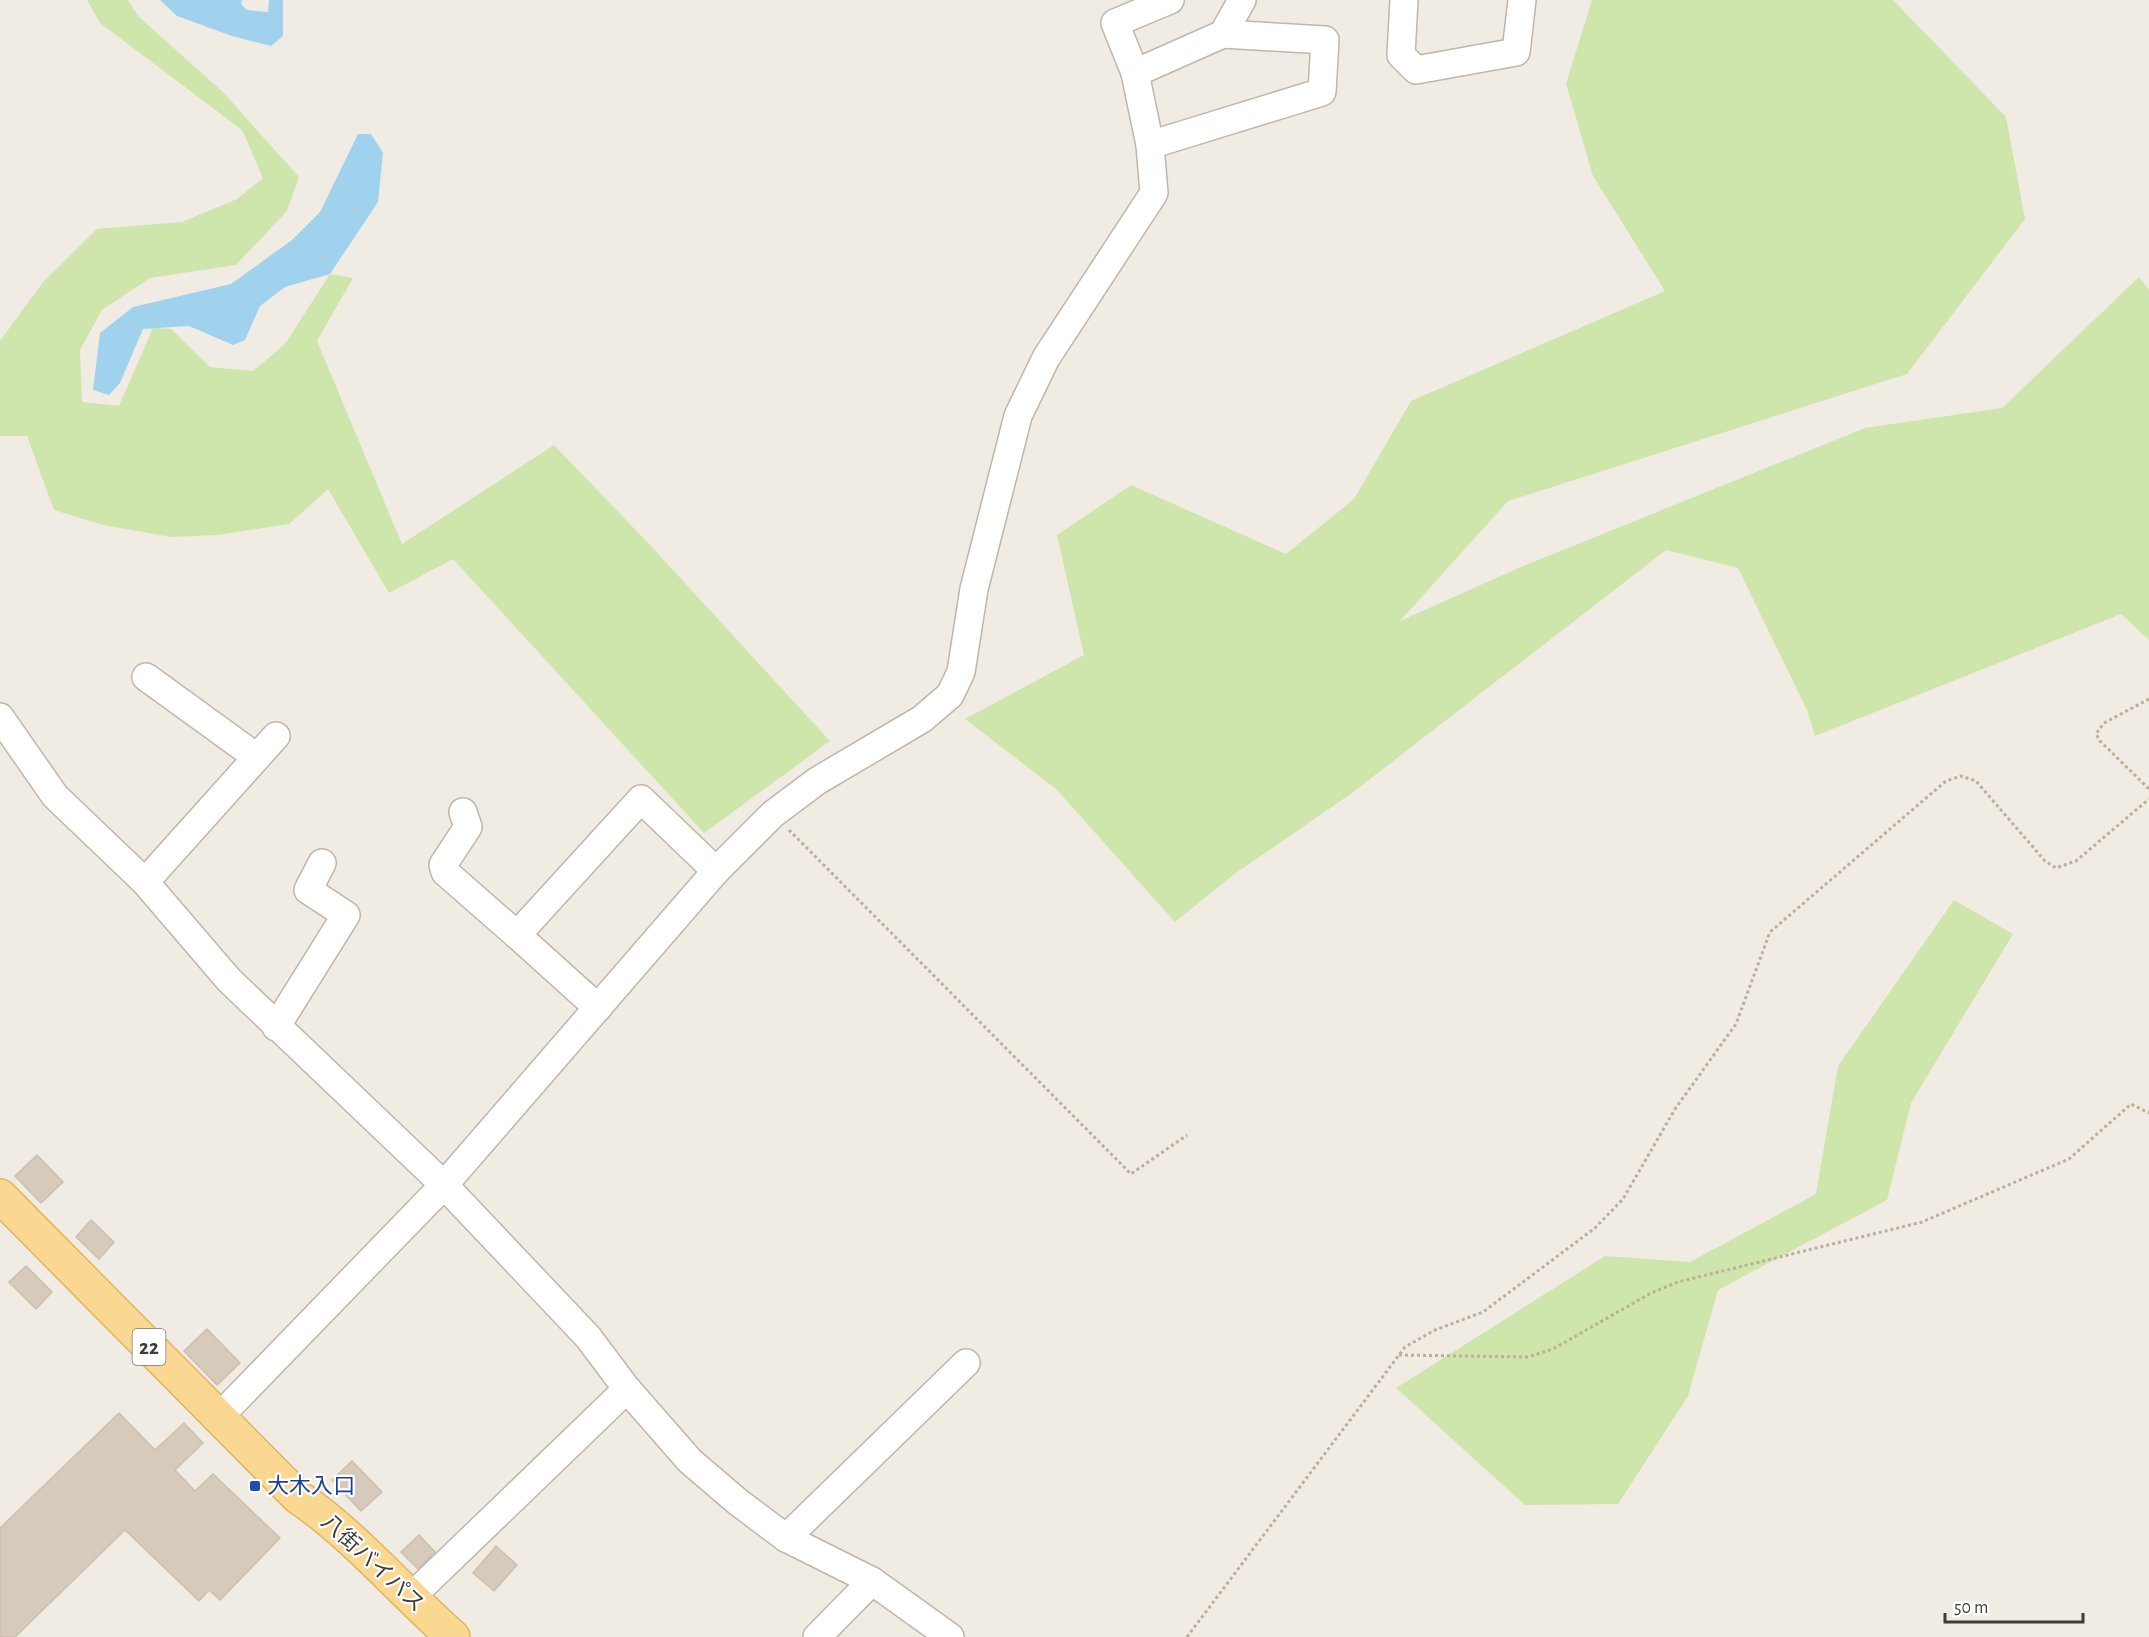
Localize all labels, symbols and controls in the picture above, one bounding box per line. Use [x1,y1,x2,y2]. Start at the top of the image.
road number: 22 [132,1329,166,1365]
place label: 大木入口 [267,1474,355,1497]
marker: 大木入口 [248,1479,262,1493]
street label: 八街バイパス [317,1509,429,1616]
scale bar [1945,1586,2083,1624]
text: 50 m [1954,1599,1988,1617]

